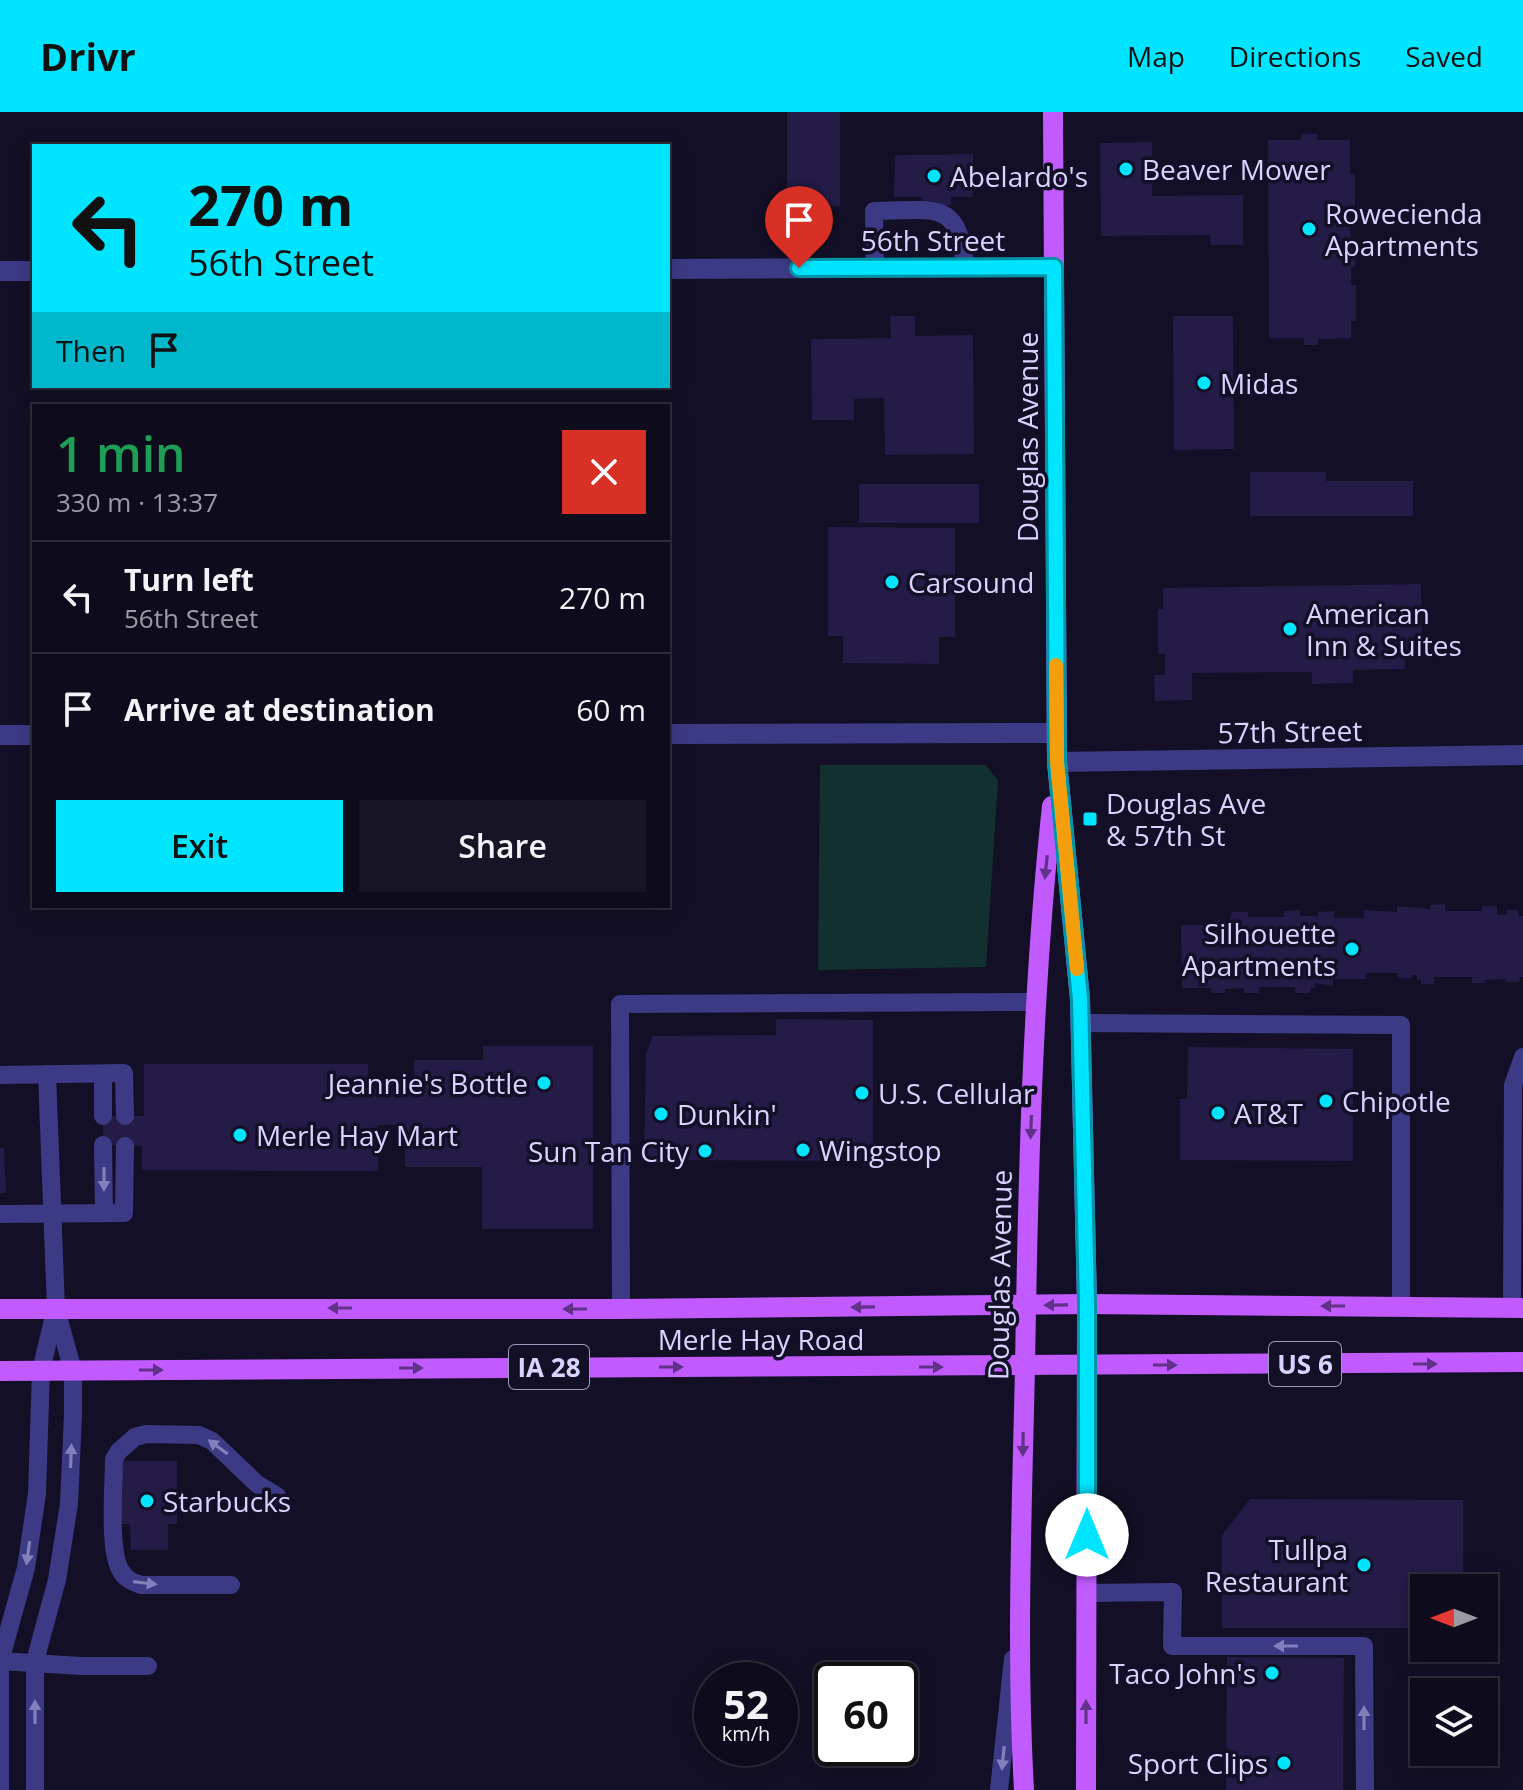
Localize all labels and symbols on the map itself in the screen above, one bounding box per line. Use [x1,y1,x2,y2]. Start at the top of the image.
place label: Beaver Mower [1142,150,1331,188]
place label: Abelardo's [950,157,1088,195]
marker: Beaver Mower [1117,160,1135,178]
marker: Abelardo's [925,167,943,185]
pin [765,186,833,268]
place label: Rowecienda Apartments [1325,194,1483,264]
marker: Rowecienda Apartments [1300,220,1318,238]
street label: 56th Street [861,221,1005,259]
street label: Douglas Avenue [1008,332,1046,542]
place label: Midas [1220,364,1298,402]
marker: Midas [1195,374,1213,392]
place label: Carsound [908,563,1034,601]
marker: Carsound [883,573,901,591]
place label: American Inn & Suites [1306,594,1462,664]
marker: American Inn & Suites [1281,620,1299,638]
street label: 57th Street [1217,711,1363,751]
place label: Douglas Ave & 57th St [1106,784,1266,854]
marker: Douglas Ave & 57th St [1081,810,1099,828]
one-way arrow [1039,855,1052,880]
place label: Silhouette Apartments [1182,914,1336,984]
marker: Silhouette Apartments [1343,940,1361,958]
place label: Jeannie's Bottle [325,1064,528,1102]
marker: Jeannie's Bottle [535,1074,553,1092]
place label: U.S. Cellular [878,1074,1035,1112]
place label: Chipotle [1342,1082,1451,1120]
marker: U.S. Cellular [853,1084,871,1102]
marker: Chipotle [1317,1092,1335,1110]
place label: AT&T [1234,1094,1304,1132]
place label: Dunkin' [677,1095,777,1133]
marker: AT&T [1209,1104,1227,1122]
marker: Dunkin' [652,1105,670,1123]
one-way arrow [1024,1115,1037,1140]
place label: Merle Hay Mart [256,1116,458,1154]
marker: Merle Hay Mart [231,1126,249,1144]
place label: Wingstop [819,1131,942,1169]
place label: Sun Tan City [528,1132,690,1170]
marker: Wingstop [794,1141,812,1159]
marker: Sun Tan City [696,1142,714,1160]
one-way arrow [97,1167,110,1192]
street label: Douglas Avenue [978,1170,1020,1380]
one-way arrow [1043,1299,1068,1311]
one-way arrow [1320,1300,1345,1312]
one-way arrow [850,1301,875,1313]
one-way arrow [327,1302,352,1314]
one-way arrow [562,1303,587,1315]
street label: Merle Hay Road [658,1320,864,1358]
road number: US 6 [1269,1342,1341,1386]
road number: IA 28 [509,1345,589,1389]
one-way arrow [1413,1358,1438,1370]
one-way arrow [1153,1359,1178,1371]
one-way arrow [659,1361,684,1373]
one-way arrow [919,1361,944,1373]
one-way arrow [399,1362,424,1374]
one-way arrow [139,1364,164,1376]
one-way arrow [1017,1432,1029,1457]
one-way arrow [207,1439,229,1455]
one-way arrow [65,1443,78,1468]
place label: Starbucks [163,1482,291,1520]
marker: Starbucks [138,1492,156,1510]
position arrow [1045,1493,1129,1577]
place label: Tullpa Restaurant [1205,1530,1348,1600]
one-way arrow [21,1540,34,1565]
marker: Tullpa Restaurant [1355,1556,1373,1574]
north arrow [1410,1574,1498,1662]
one-way arrow [133,1577,158,1590]
one-way arrow [1273,1640,1298,1652]
place label: Taco John's [1109,1654,1256,1692]
speed limit sign: 60 [814,1662,918,1766]
marker: Taco John's [1263,1664,1281,1682]
one-way arrow [29,1699,41,1724]
one-way arrow [1080,1699,1092,1724]
one-way arrow [1358,1705,1370,1730]
place label: Sport Clips [1128,1744,1268,1782]
one-way arrow [996,1746,1009,1771]
marker: Sport Clips [1275,1754,1293,1772]

